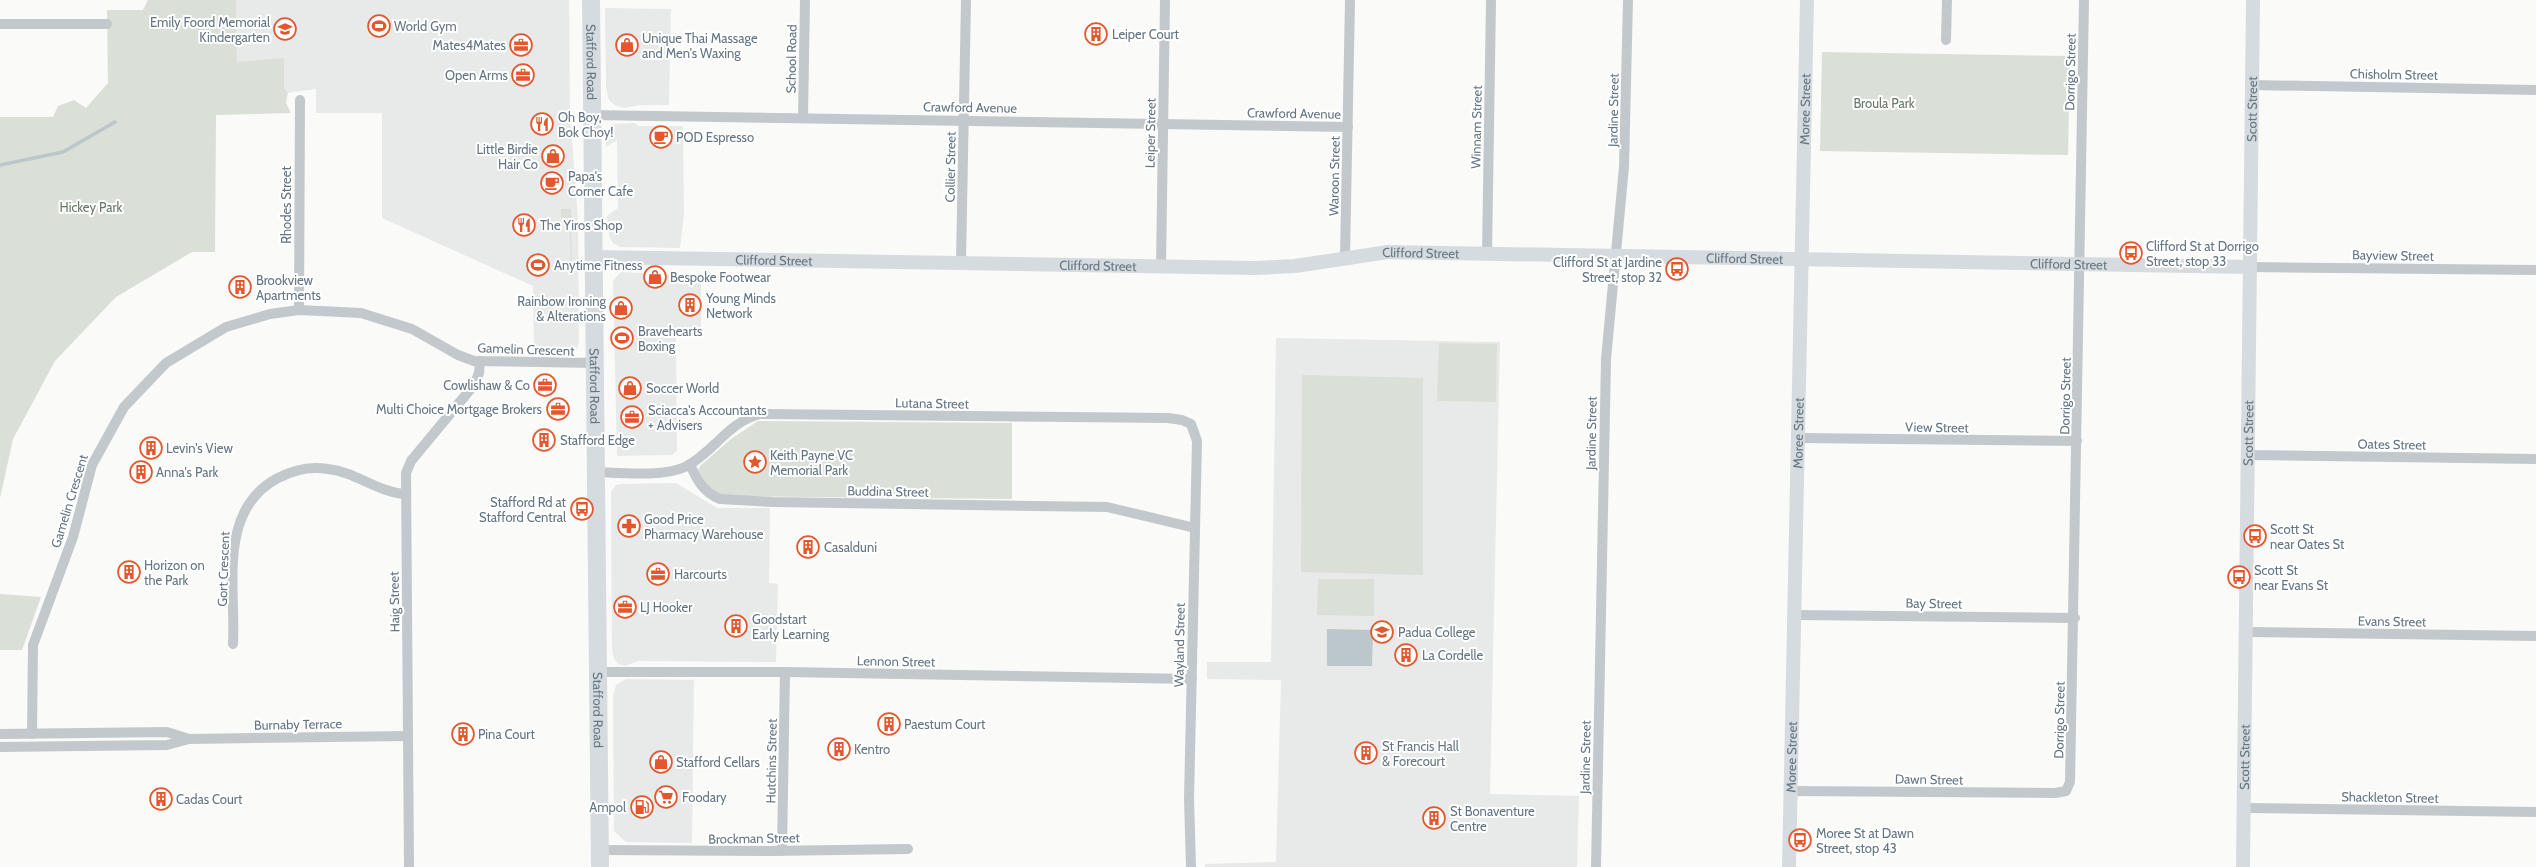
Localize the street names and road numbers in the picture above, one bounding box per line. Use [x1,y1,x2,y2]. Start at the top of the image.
street label: Stafford Road [583,24,600,100]
street label: School Road [782,24,800,94]
street label: Dorrigo Street [2061,33,2079,111]
street label: Chisholm Street [2350,65,2439,83]
street label: Jardine Street [1604,72,1622,148]
street label: Moree Street [1796,73,1813,145]
street label: Scott Street [2243,76,2260,142]
street label: Winnam Street [1467,84,1485,169]
street label: Leiper Street [1141,97,1159,168]
street label: Crawford Avenue [923,98,1018,116]
street label: Crawford Avenue [1247,104,1342,122]
street label: Collier Street [941,131,959,203]
street label: Waroon Street [1325,135,1343,216]
street label: Rhodes Street [278,166,294,244]
street label: Clifford Street [1381,244,1460,261]
street label: Bayview Street [2352,246,2435,264]
street label: Clifford Street [1706,250,1784,267]
street label: Clifford Street [735,251,813,269]
street label: Clifford Street [2030,255,2108,273]
street label: Clifford Street [1059,257,1137,274]
street label: Gamelin Crescent [477,339,575,359]
street label: Stafford Road [587,348,603,424]
street label: Dorrigo Street [2056,357,2074,435]
street label: Lutana Street [895,394,970,412]
street label: Jardine Street [1582,395,1600,471]
street label: Moree Street [1789,397,1807,469]
street label: Scott Street [2240,400,2256,466]
street label: View Street [1905,418,1970,436]
street label: Oates Street [2358,435,2427,453]
street label: Gamelin Crescent [47,452,91,550]
street label: Buddina Street [847,482,930,500]
street label: Gort Crescent [214,531,232,607]
street label: Haig Street [385,571,403,633]
street label: Bay Street [1906,595,1963,612]
street label: Wayland Street [1170,602,1188,687]
street label: Evans Street [2358,612,2427,630]
street label: Lennon Street [857,652,936,670]
street label: Stafford Road [590,672,607,748]
street label: Dorrigo Street [2050,681,2068,759]
street label: Burnaby Terrace [254,715,343,733]
street label: Hutchins Street [762,718,780,804]
street label: Jardine Street [1576,719,1594,795]
street label: Moree Street [1783,721,1800,793]
street label: Scott Street [2236,723,2253,790]
street label: Dawn Street [1895,770,1964,788]
street label: Shackleton Street [2341,788,2439,806]
street label: Brockman Street [708,829,801,847]

